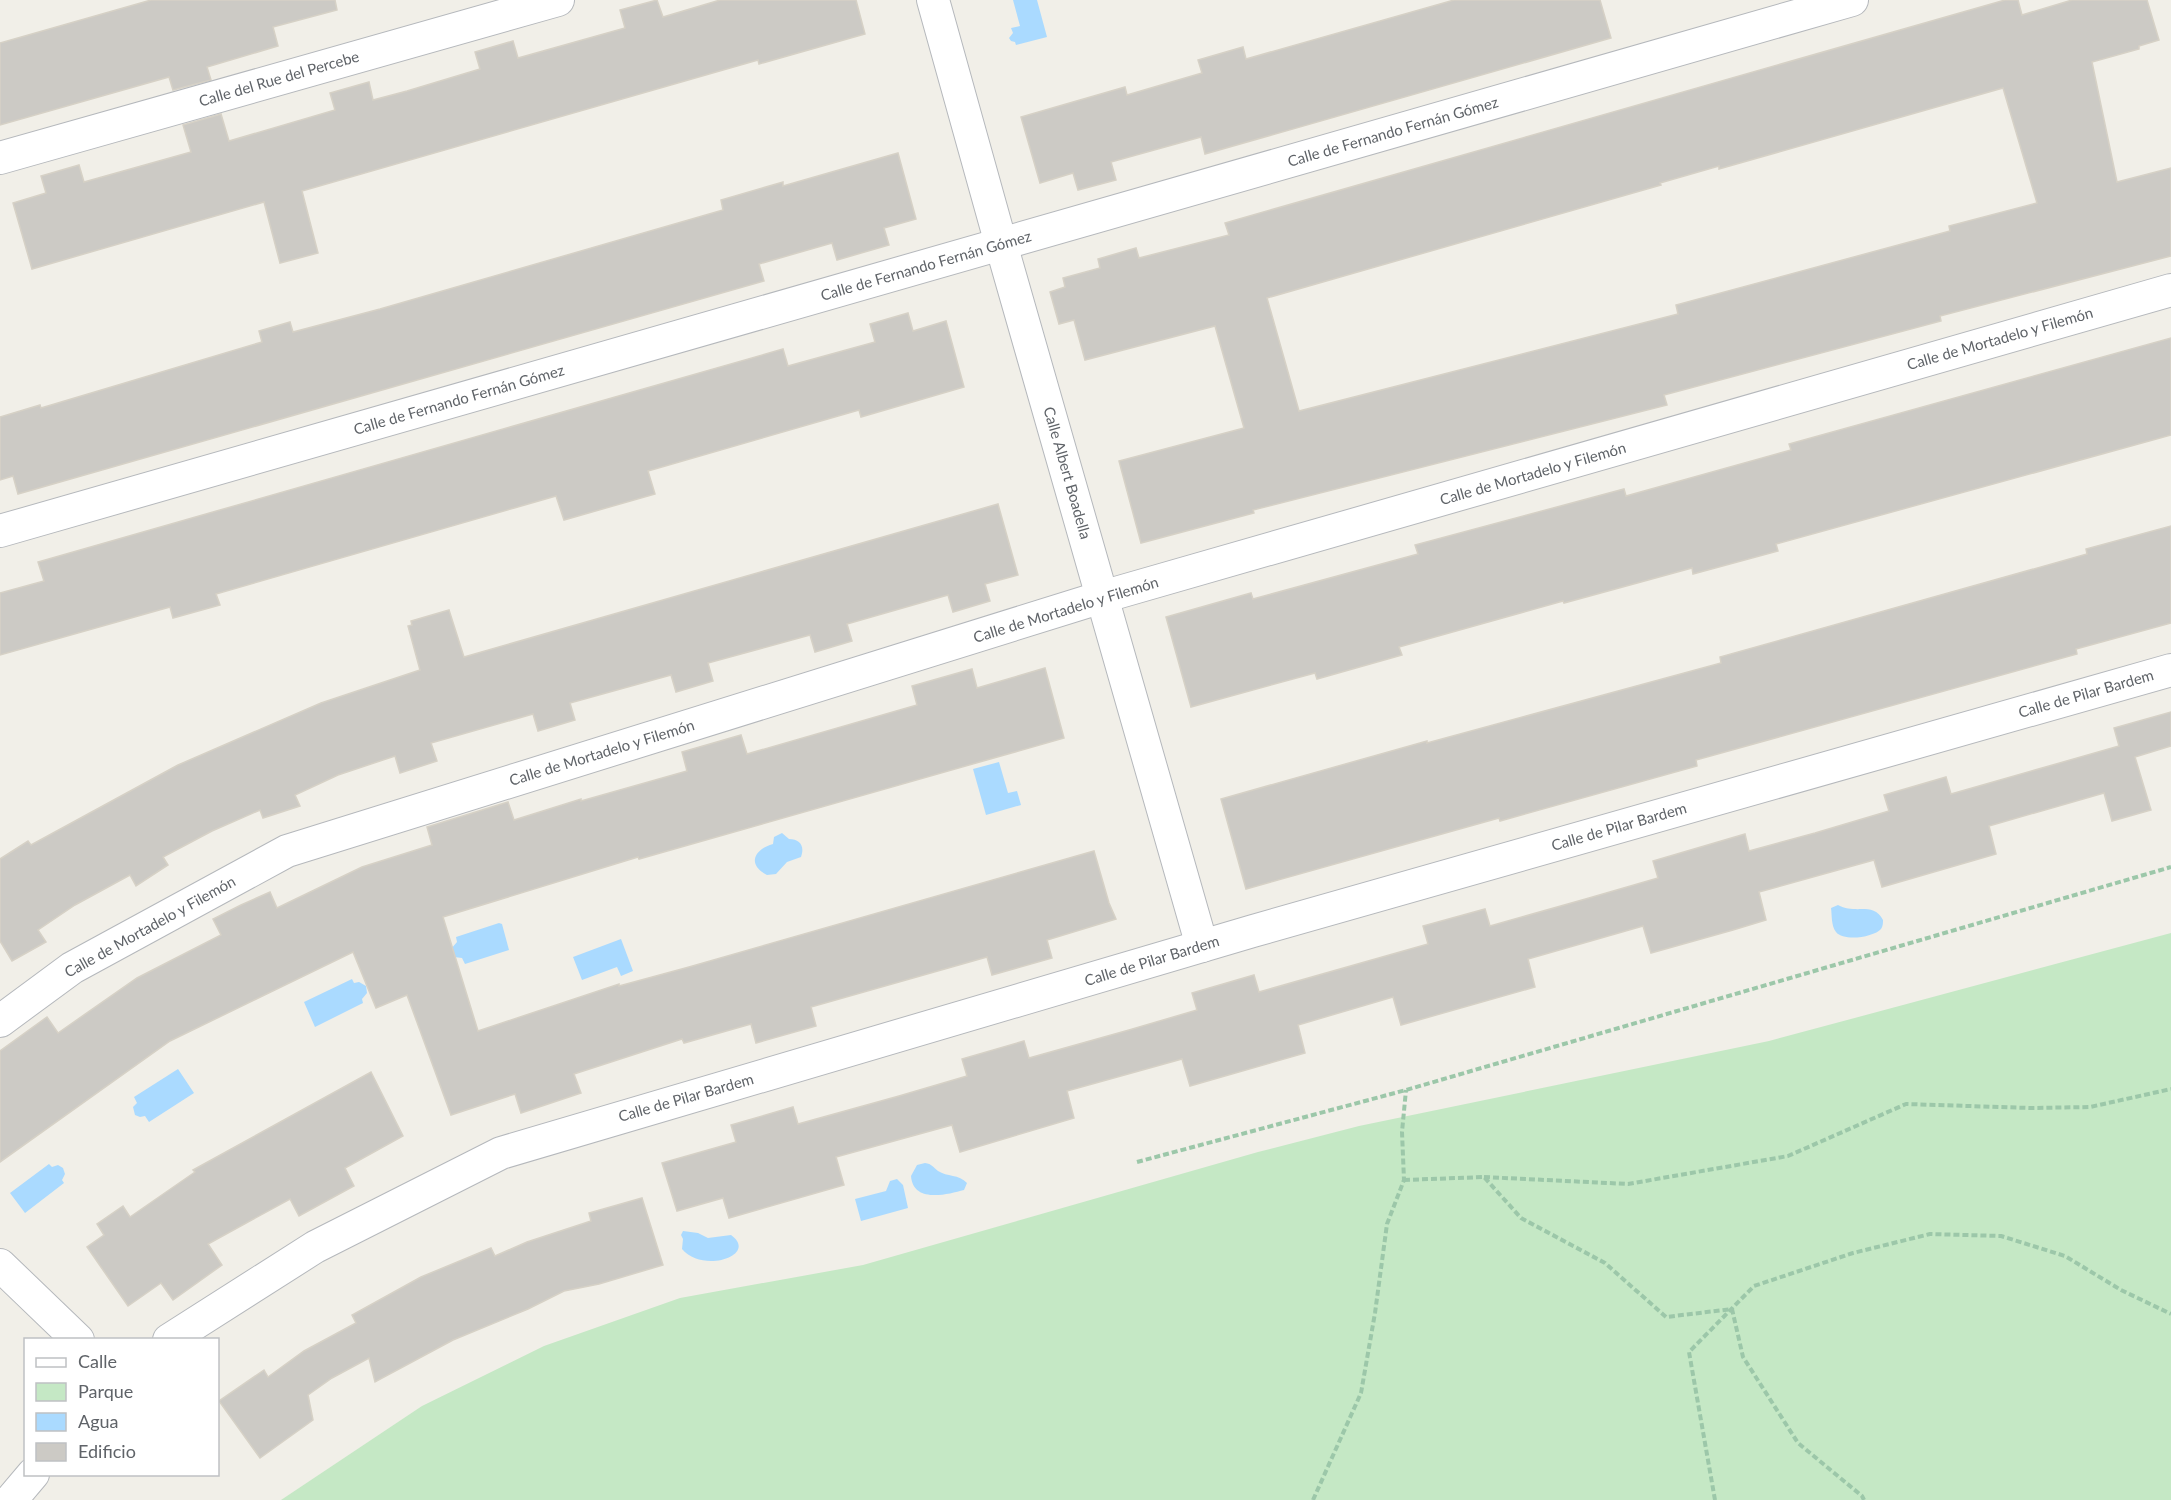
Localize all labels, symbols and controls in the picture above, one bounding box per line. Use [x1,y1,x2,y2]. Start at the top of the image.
street label: Calle del Rue del Percebe [197,47,361,110]
street label: Calle de Fernando Fernán Gómez [1285,92,1500,170]
street label: Calle de Fernando Fernán Gómez [818,226,1033,304]
street label: Calle de Mortadelo y Filemón [1905,303,2095,373]
street label: Calle de Fernando Fernán Gómez [351,360,566,438]
street label: Calle Albert Boadella [1040,404,1095,541]
street label: Calle de Mortadelo y Filemón [1438,438,1628,508]
street label: Calle de Mortadelo y Filemón [971,572,1160,646]
street label: Calle de Pilar Bardem [2016,665,2155,721]
street label: Calle de Mortadelo y Filemón [507,715,696,789]
street label: Calle de Pilar Bardem [1549,798,1688,854]
street label: Calle de Mortadelo y Filemón [61,872,238,981]
street label: Calle de Pilar Bardem [1082,931,1221,989]
street label: Calle de Pilar Bardem [616,1069,755,1125]
legend [24,1338,219,1476]
text: Calle [78,1350,117,1372]
text: Parque [78,1380,133,1402]
text: Agua [78,1410,119,1432]
text: Edificio [78,1440,136,1462]

